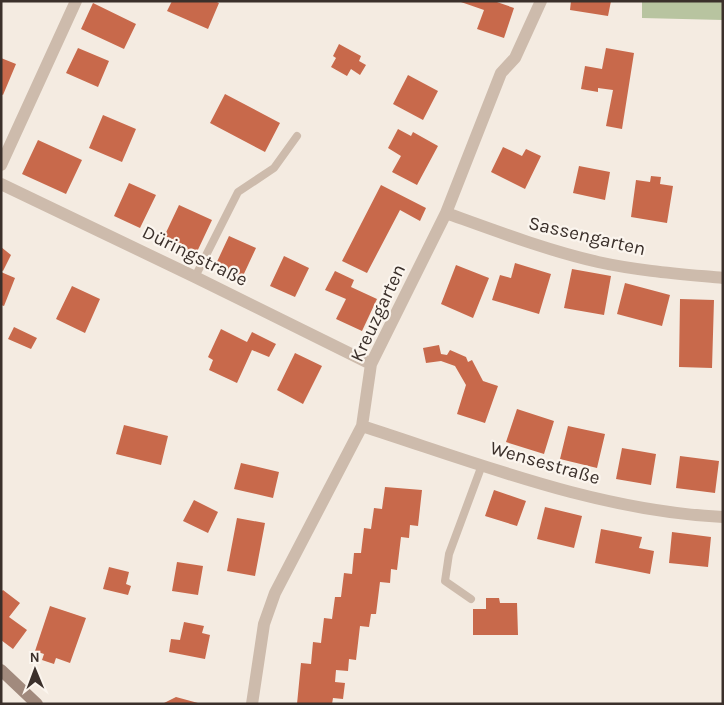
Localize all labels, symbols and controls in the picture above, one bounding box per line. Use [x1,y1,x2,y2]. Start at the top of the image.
street label: Sassengarten [526,212,648,260]
street label: Düringstraße [139,221,251,291]
street label: Kreuzgarten [346,261,410,365]
street label: Wensestraße [488,437,602,489]
north arrow [10,645,60,695]
text: N [30,649,40,666]

